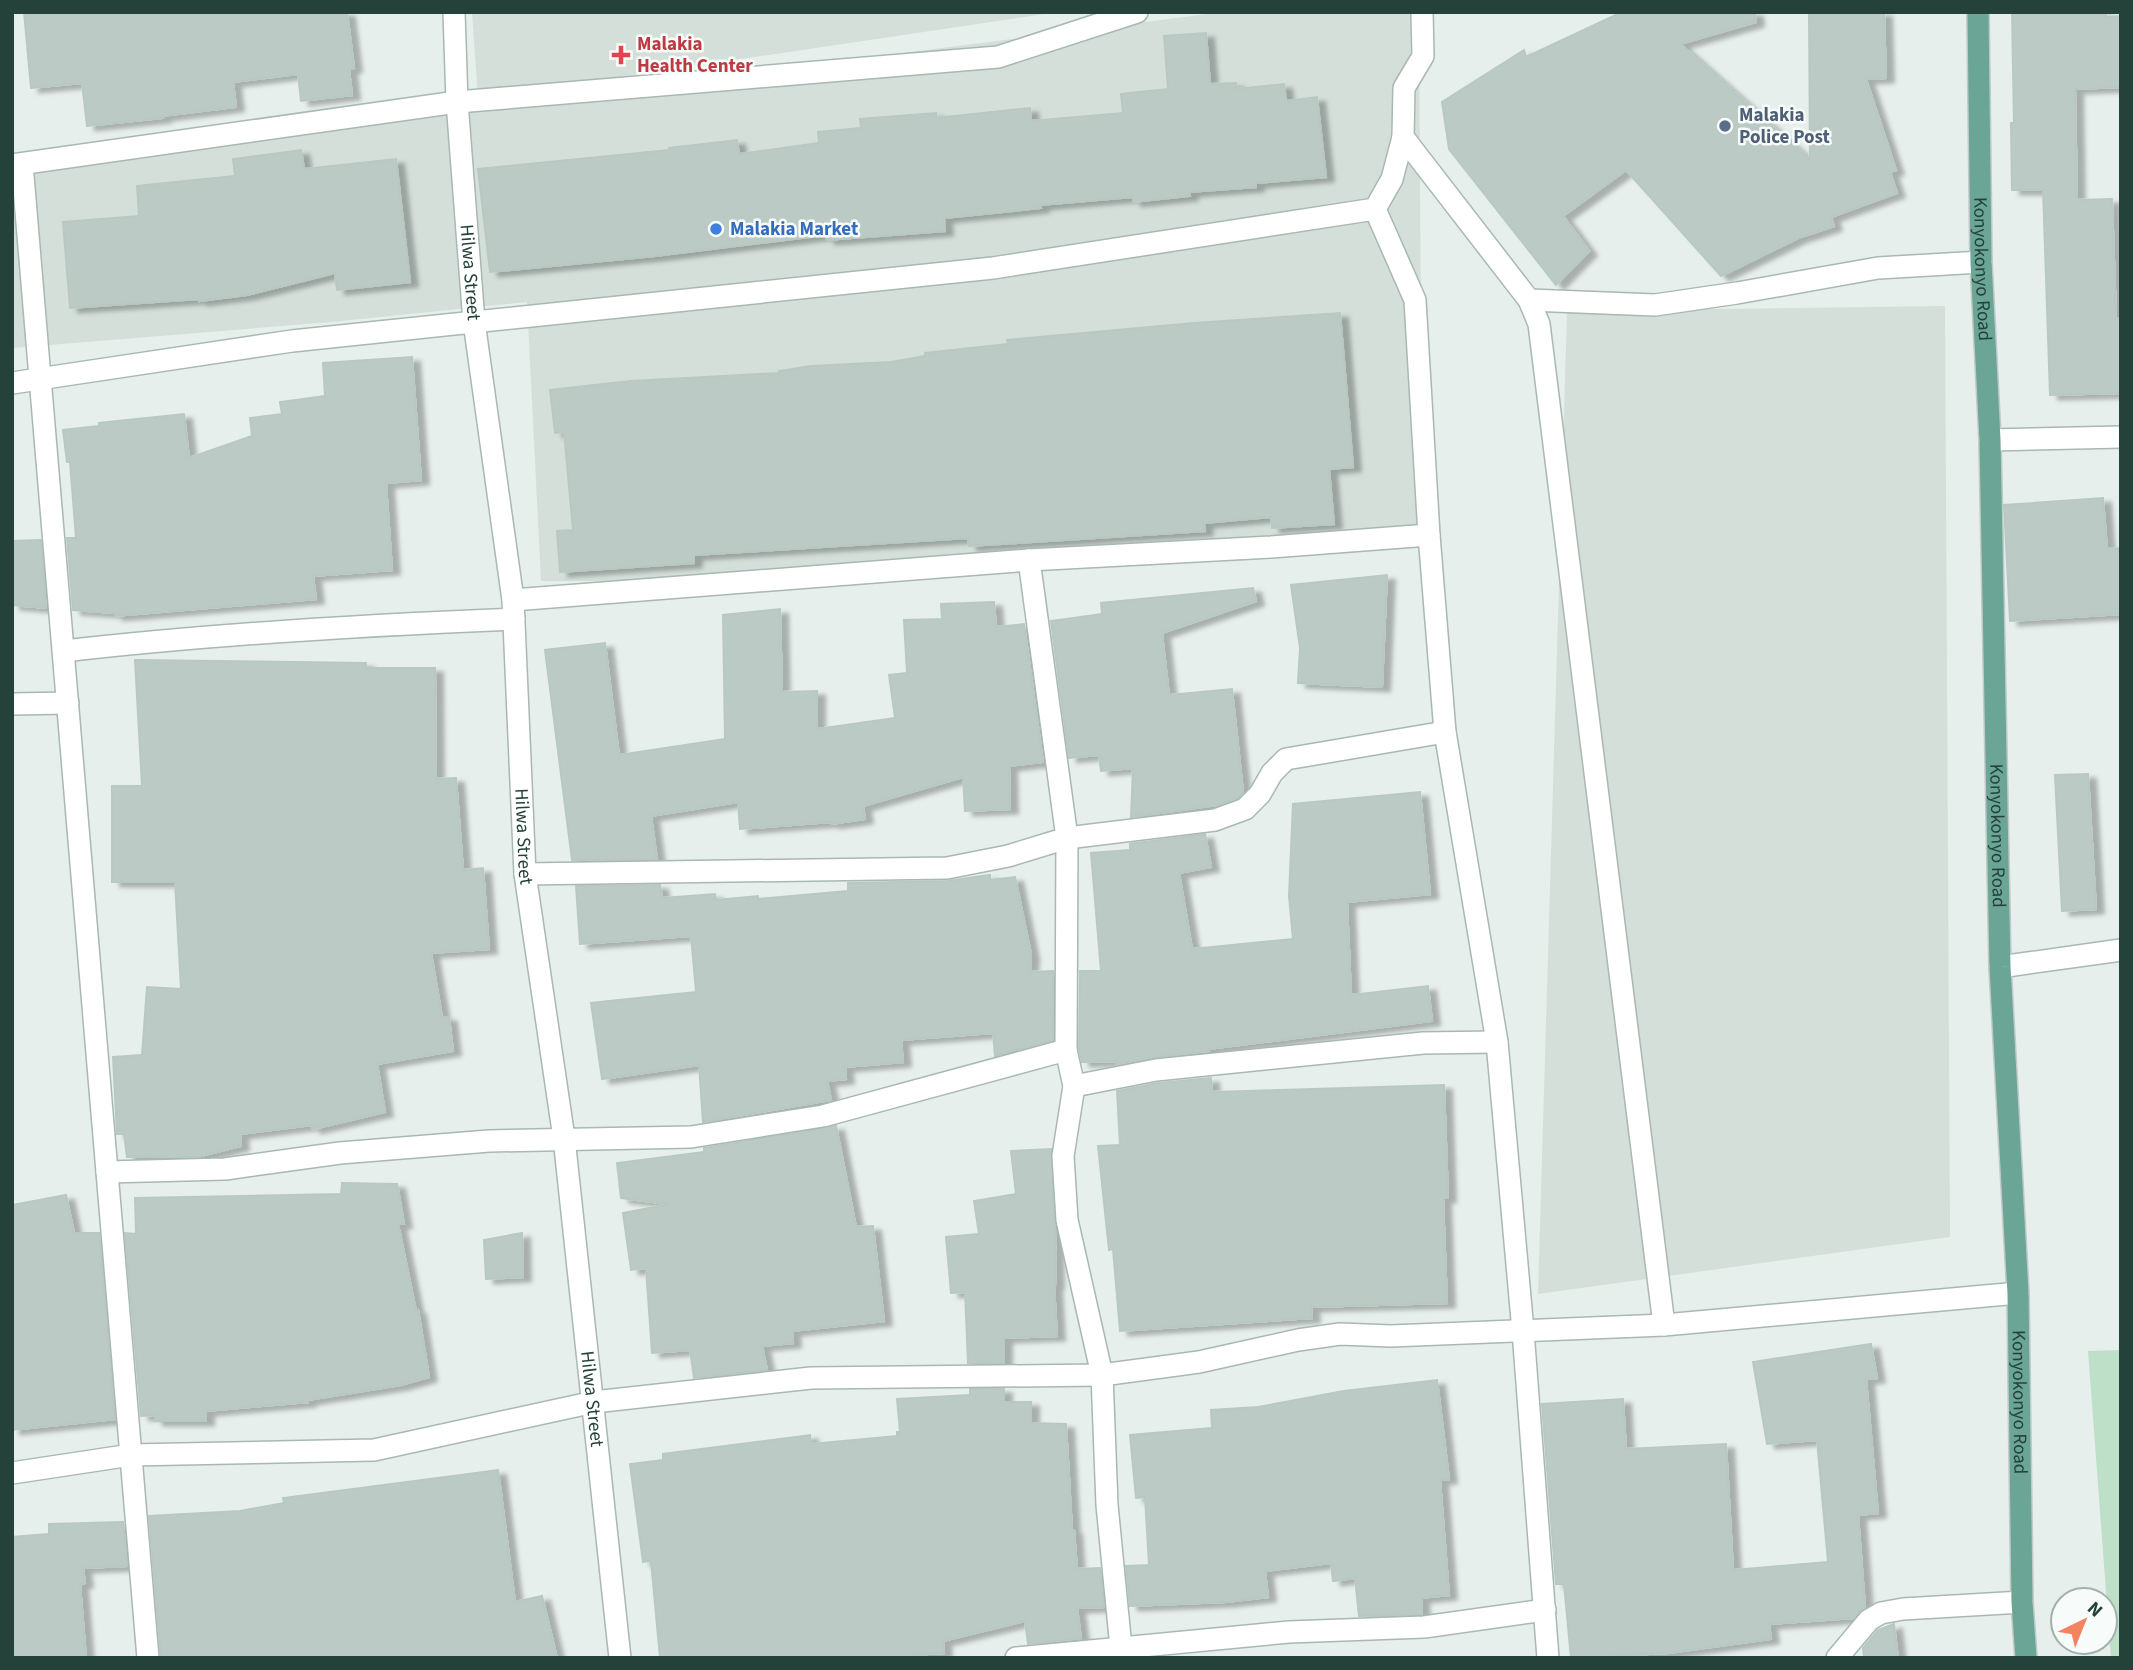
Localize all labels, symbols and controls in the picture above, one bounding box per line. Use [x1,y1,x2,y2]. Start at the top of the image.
place label: Malakia Health Center [637,31,753,80]
marker: Malakia Health Center [611,45,631,65]
place label: Malakia Police Post [1739,102,1830,151]
marker: Malakia Police Post [1717,118,1733,134]
street label: Konyokonyo Road [1967,197,1998,342]
place label: Malakia Market [730,216,858,243]
marker: Malakia Market [708,221,724,237]
street label: Hilwa Street [453,223,487,322]
street label: Konyokonyo Road [1983,763,2012,908]
street label: Hilwa Street [508,788,540,887]
street label: Konyokonyo Road [2005,1330,2034,1474]
street label: Hilwa Street [574,1350,611,1449]
north arrow [2049,1586,2119,1656]
text: N [2081,1595,2108,1624]

